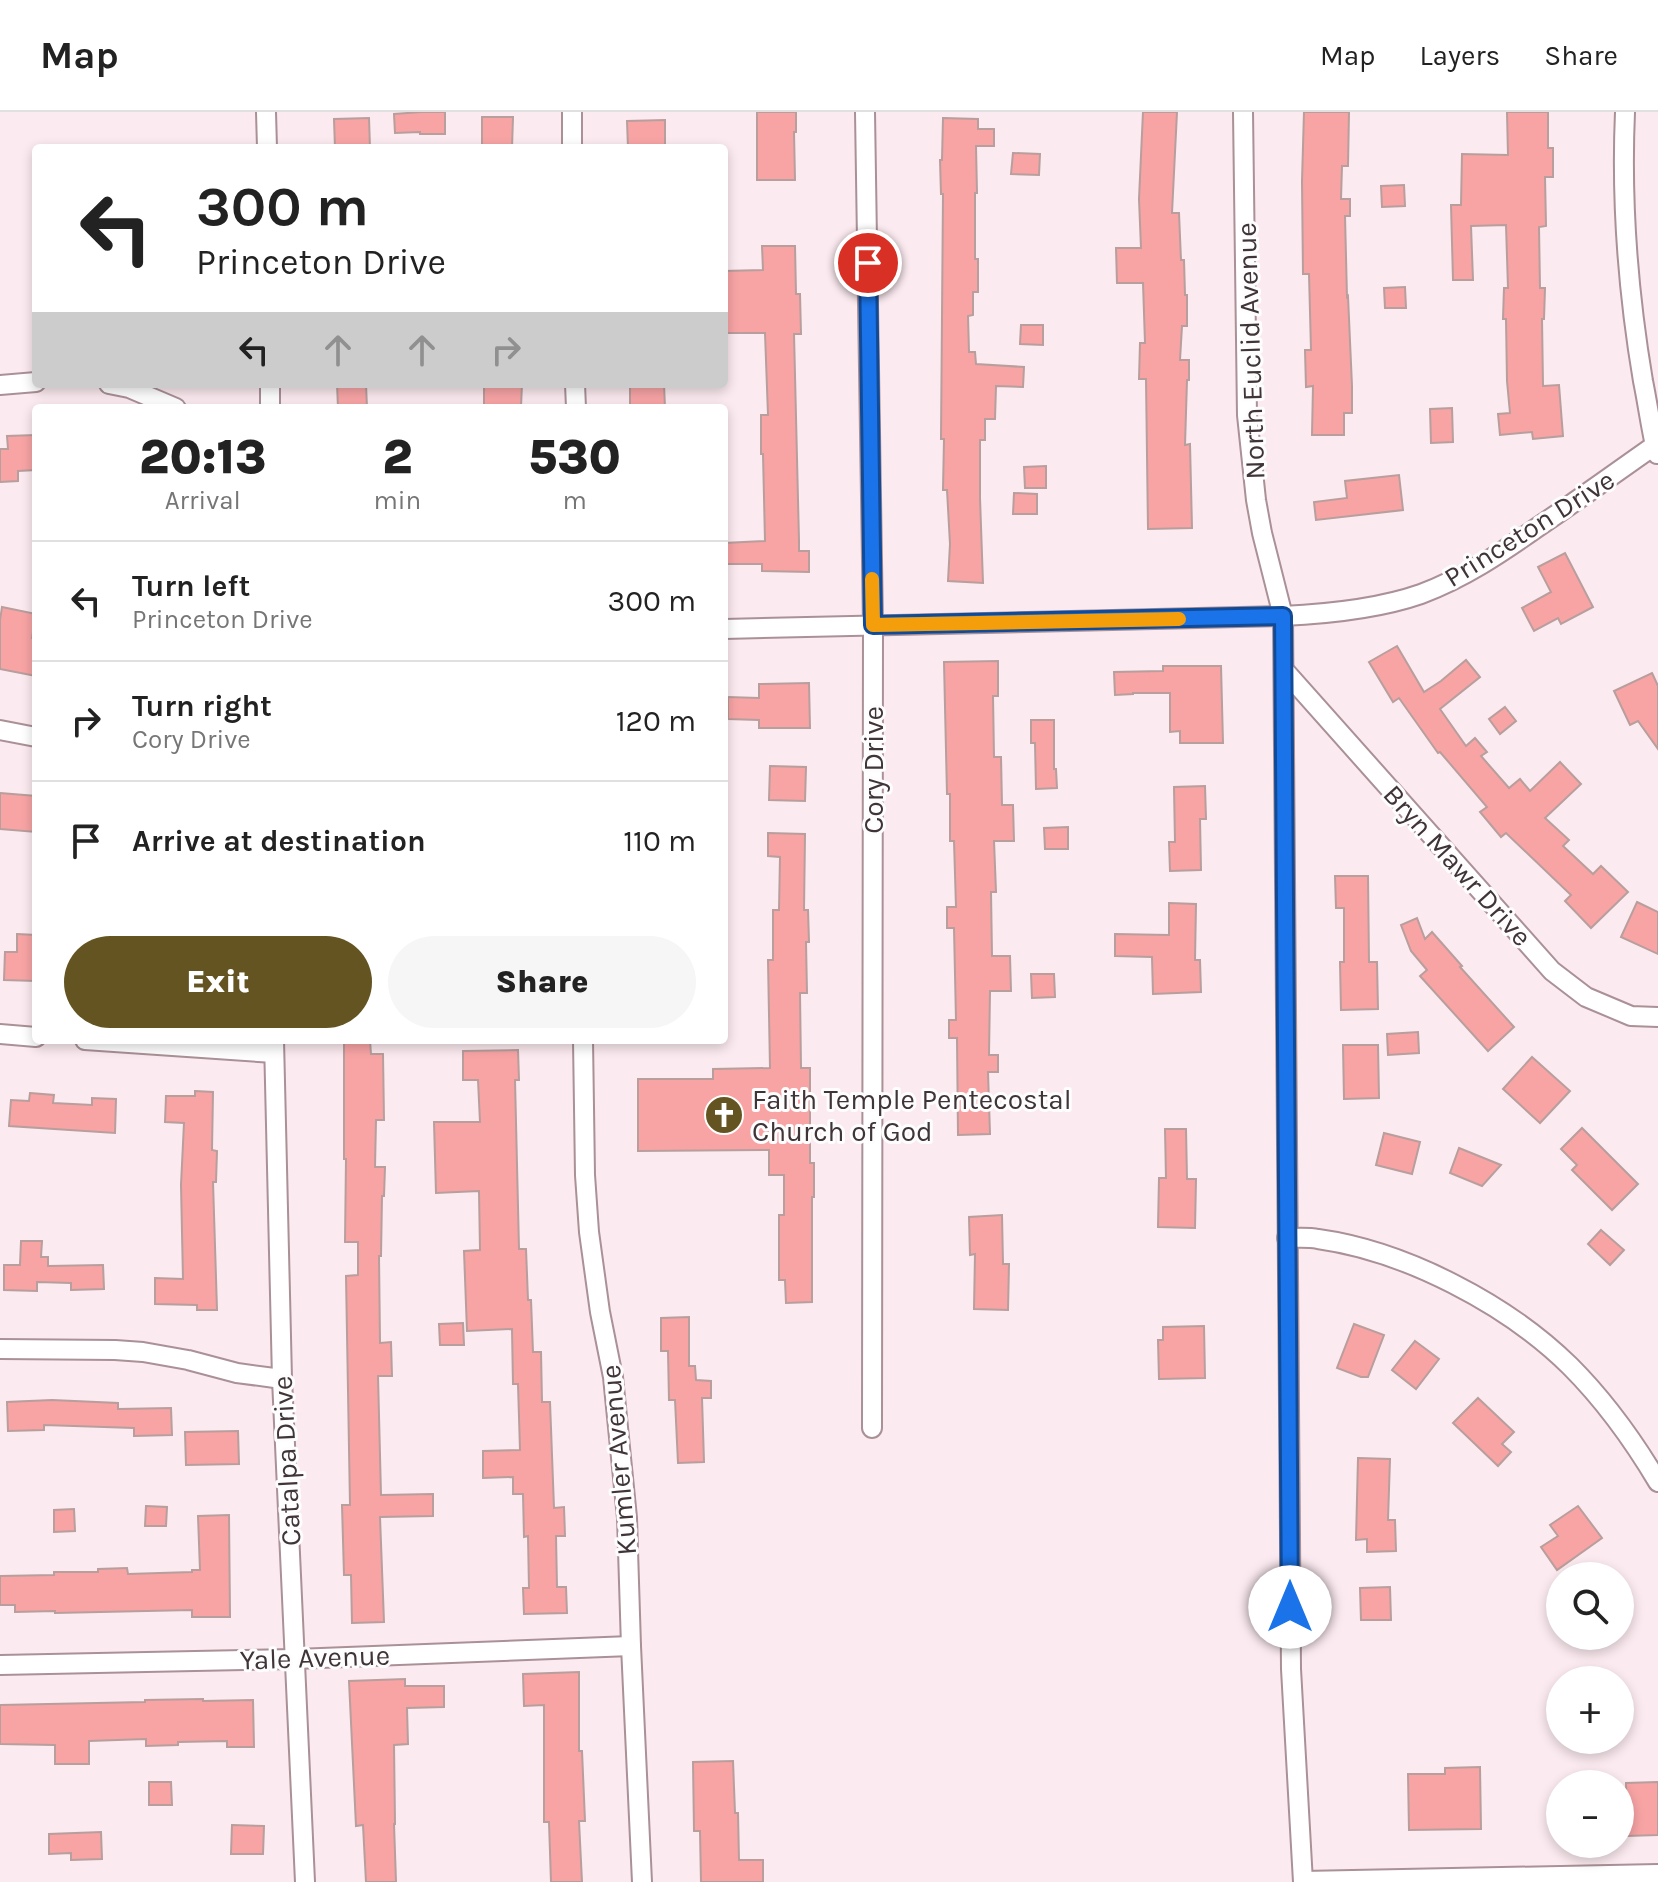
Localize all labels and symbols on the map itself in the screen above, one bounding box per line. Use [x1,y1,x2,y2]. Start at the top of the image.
street label: North Euclid Avenue [1230,222,1271,480]
pin [834,229,902,297]
street label: Princeton Drive [1438,463,1620,594]
street label: Cory Drive [857,706,890,834]
street label: Bryn Mawr Drive [1377,778,1539,953]
place label: Faith Temple Pentecostal Church of God [752,1083,1071,1148]
church icon: Faith Temple Pentecostal Church of God [703,1094,745,1136]
street label: Kumler Avenue [594,1363,643,1557]
street label: Catalpa Drive [266,1375,307,1547]
position arrow [1248,1565,1332,1649]
street label: Yale Avenue [239,1638,391,1677]

